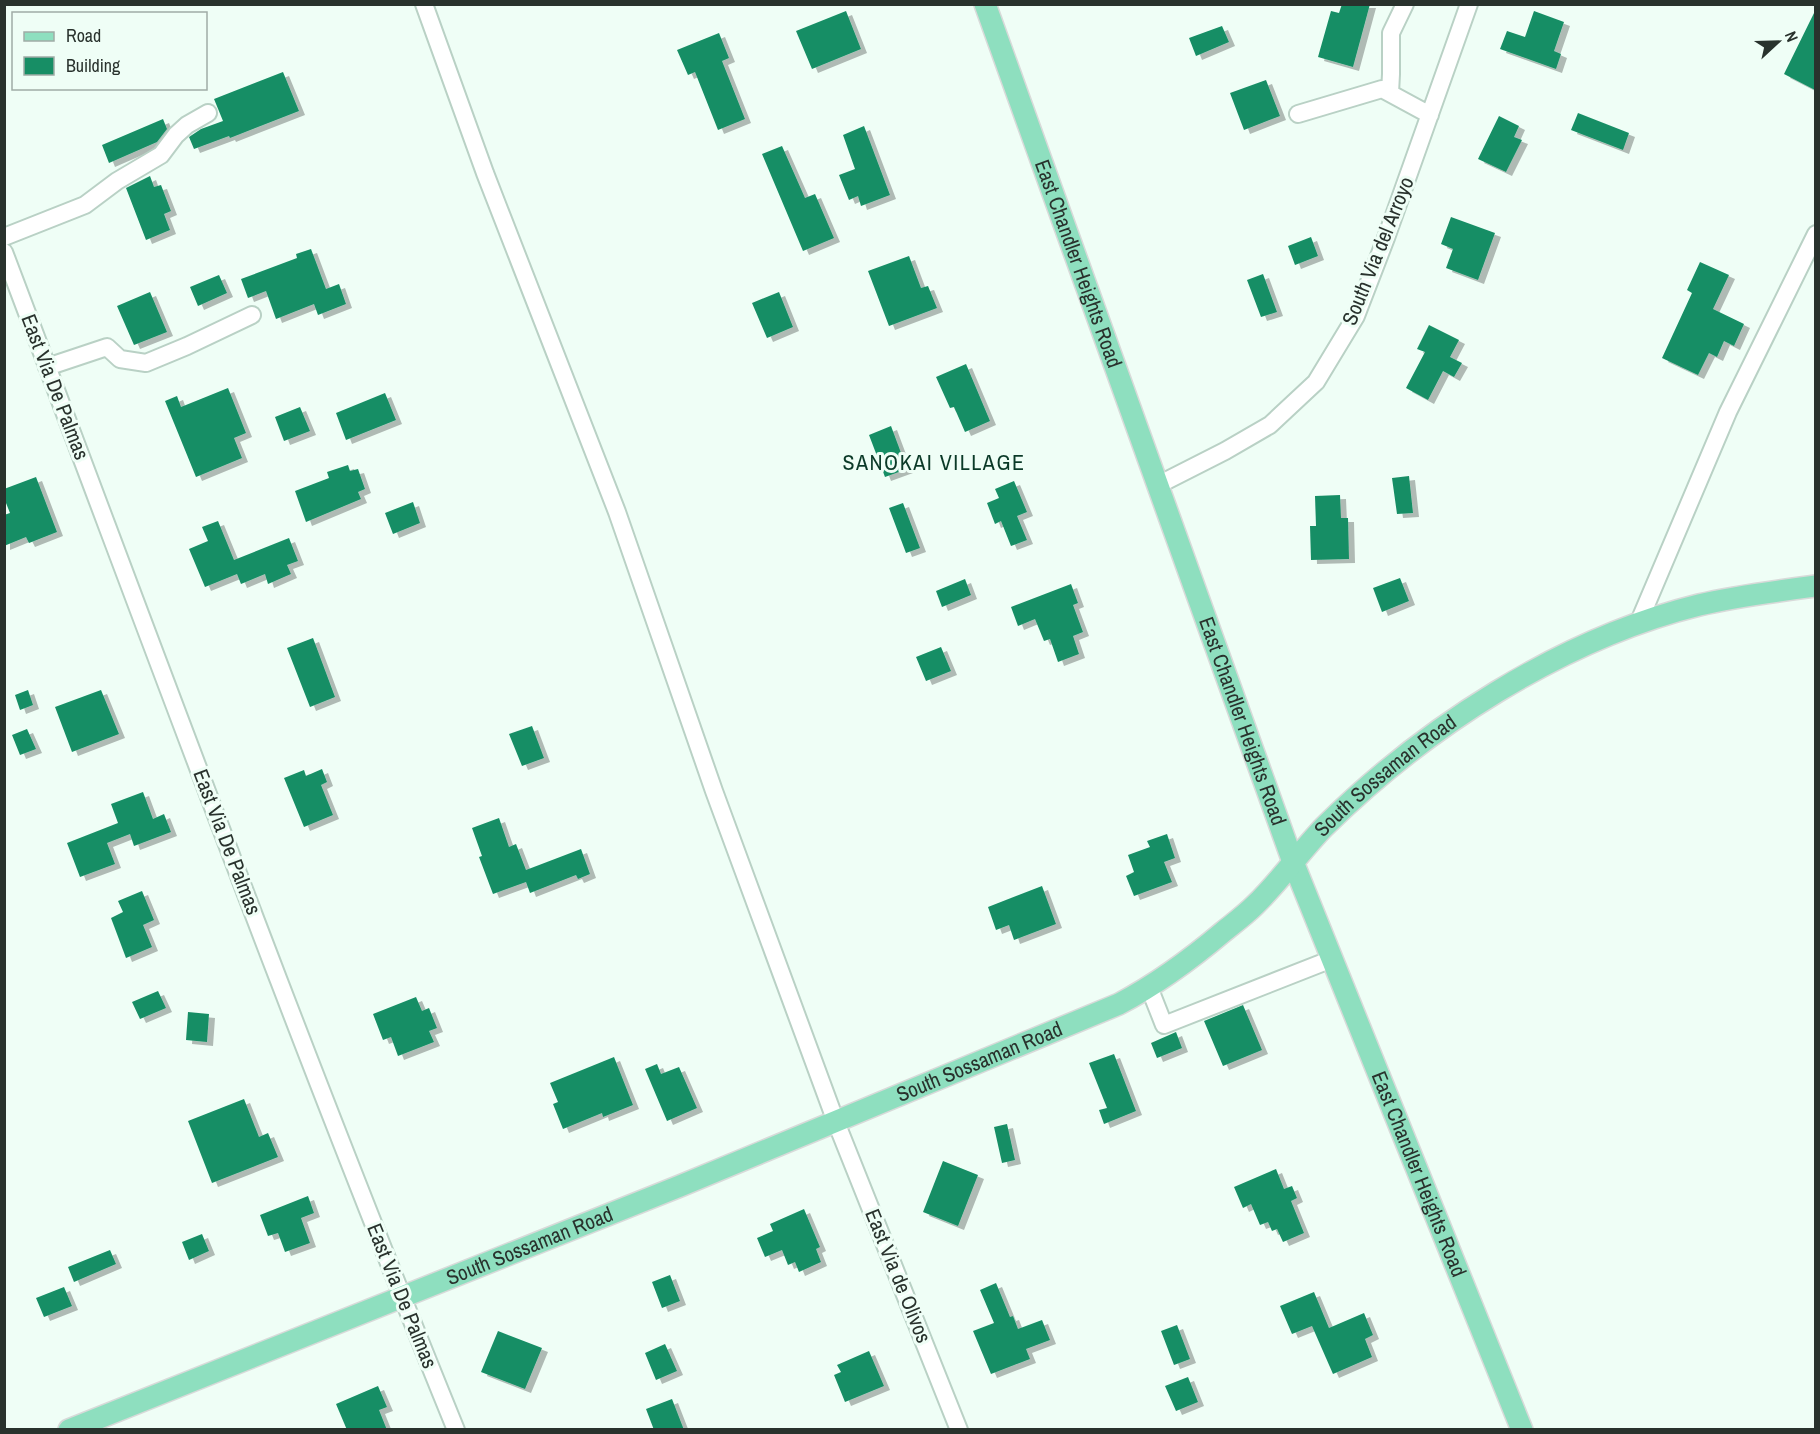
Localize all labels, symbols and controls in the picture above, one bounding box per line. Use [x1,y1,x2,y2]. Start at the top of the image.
legend [12,12,207,90]
north arrow [1748,12,1808,72]
text: Road [66,23,101,48]
text: N [1780,28,1804,45]
text: Building [66,53,121,78]
street label: East Chandler Heights Road [1028,155,1129,372]
street label: South Via del Arroyo [1335,172,1421,329]
street label: East Via De Palmas [14,310,97,464]
district label: SANOKAI VILLAGE [843,447,1025,477]
street label: East Chandler Heights Road [1192,613,1294,829]
street label: South Sossaman Road [1307,707,1462,843]
street label: East Via De Palmas [186,765,269,919]
street label: South Sossaman Road [892,1014,1067,1109]
street label: East Chandler Heights Road [1365,1067,1474,1281]
street label: South Sossaman Road [442,1199,617,1292]
street label: East Via de Olivos [858,1204,939,1347]
street label: East Via De Palmas [360,1219,445,1373]

